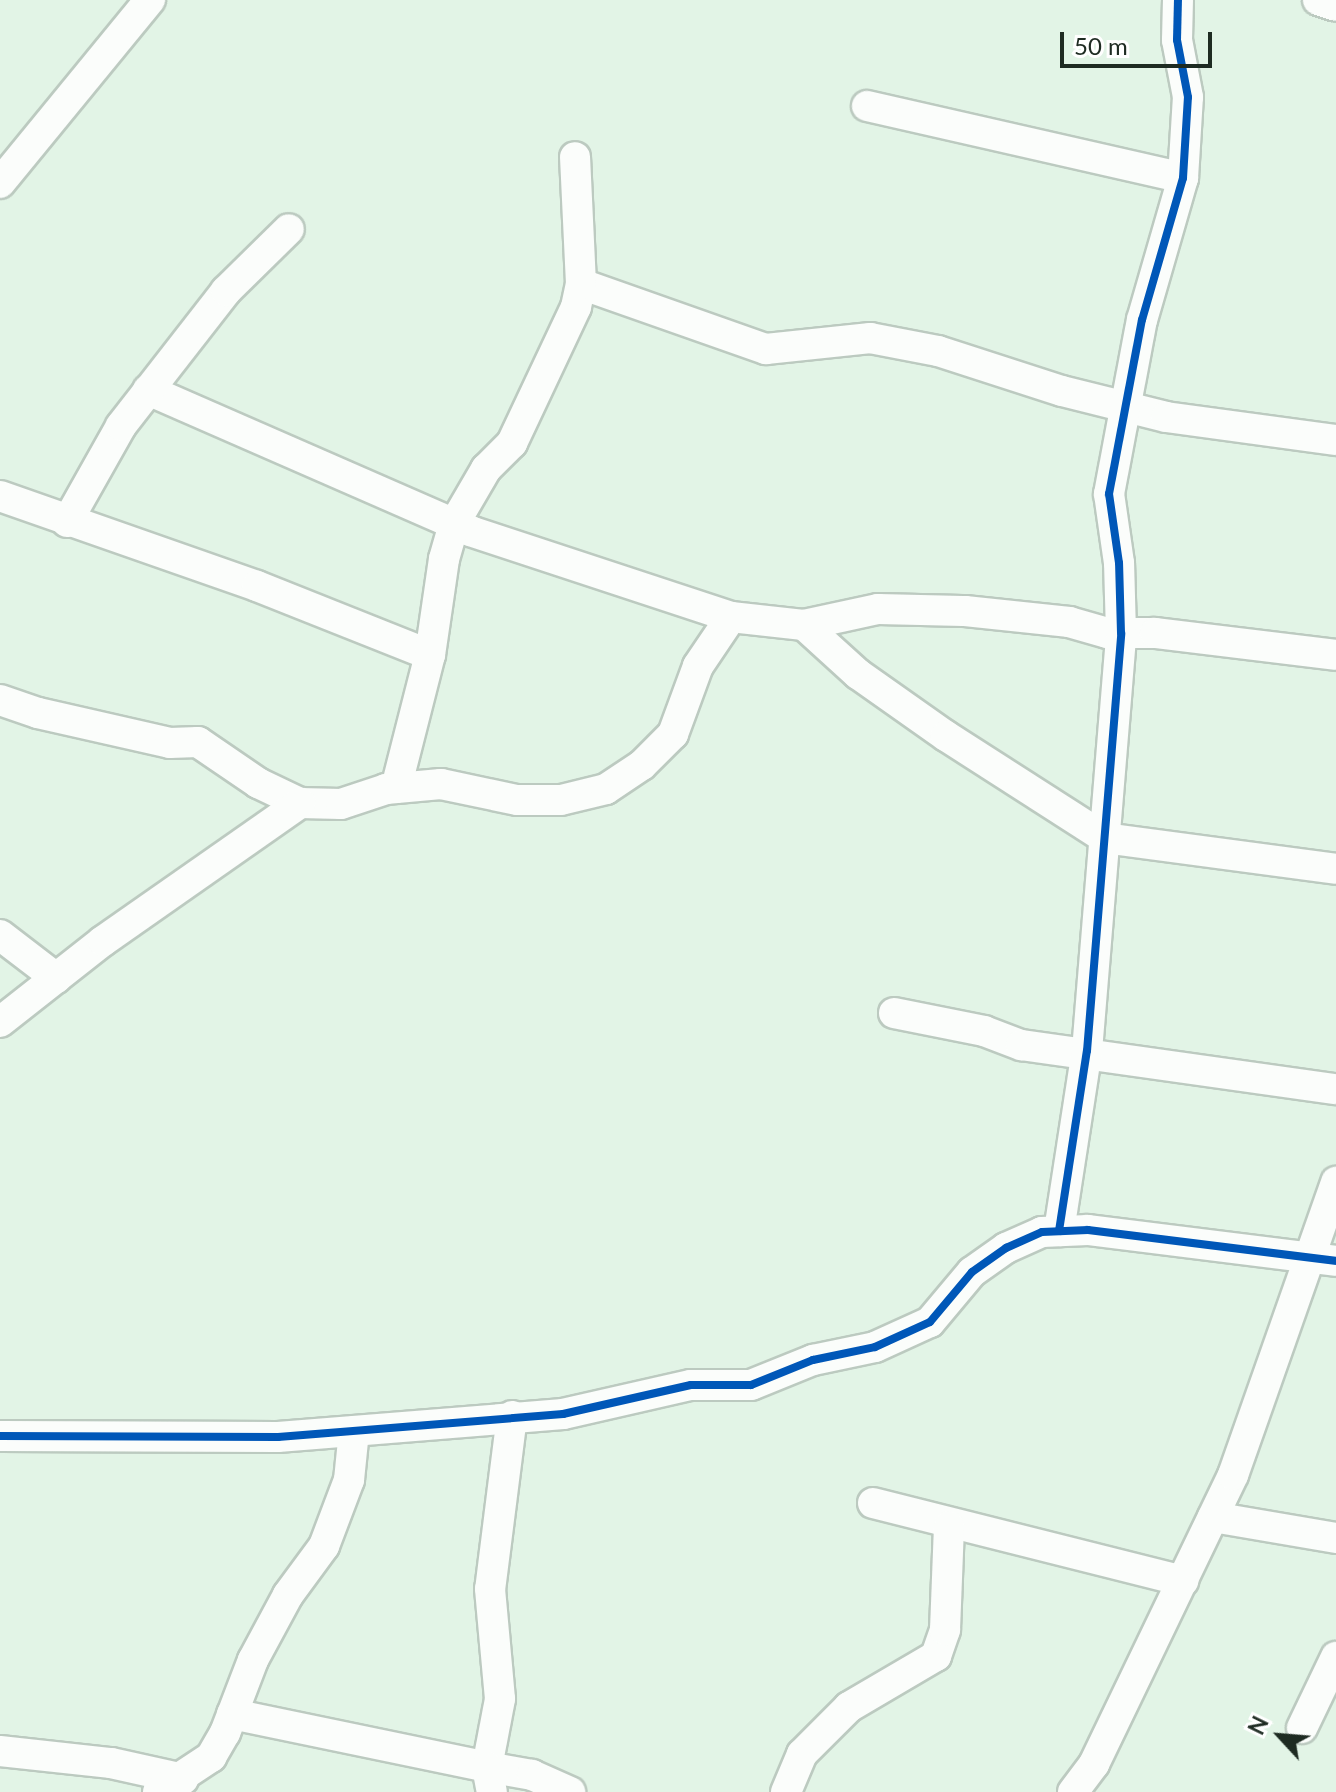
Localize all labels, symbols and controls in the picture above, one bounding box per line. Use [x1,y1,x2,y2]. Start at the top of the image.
scale bar [1064,16,1216,66]
text: 50 m [1074,31,1128,60]
north arrow [1240,1696,1320,1776]
text: N [1242,1712,1274,1739]

